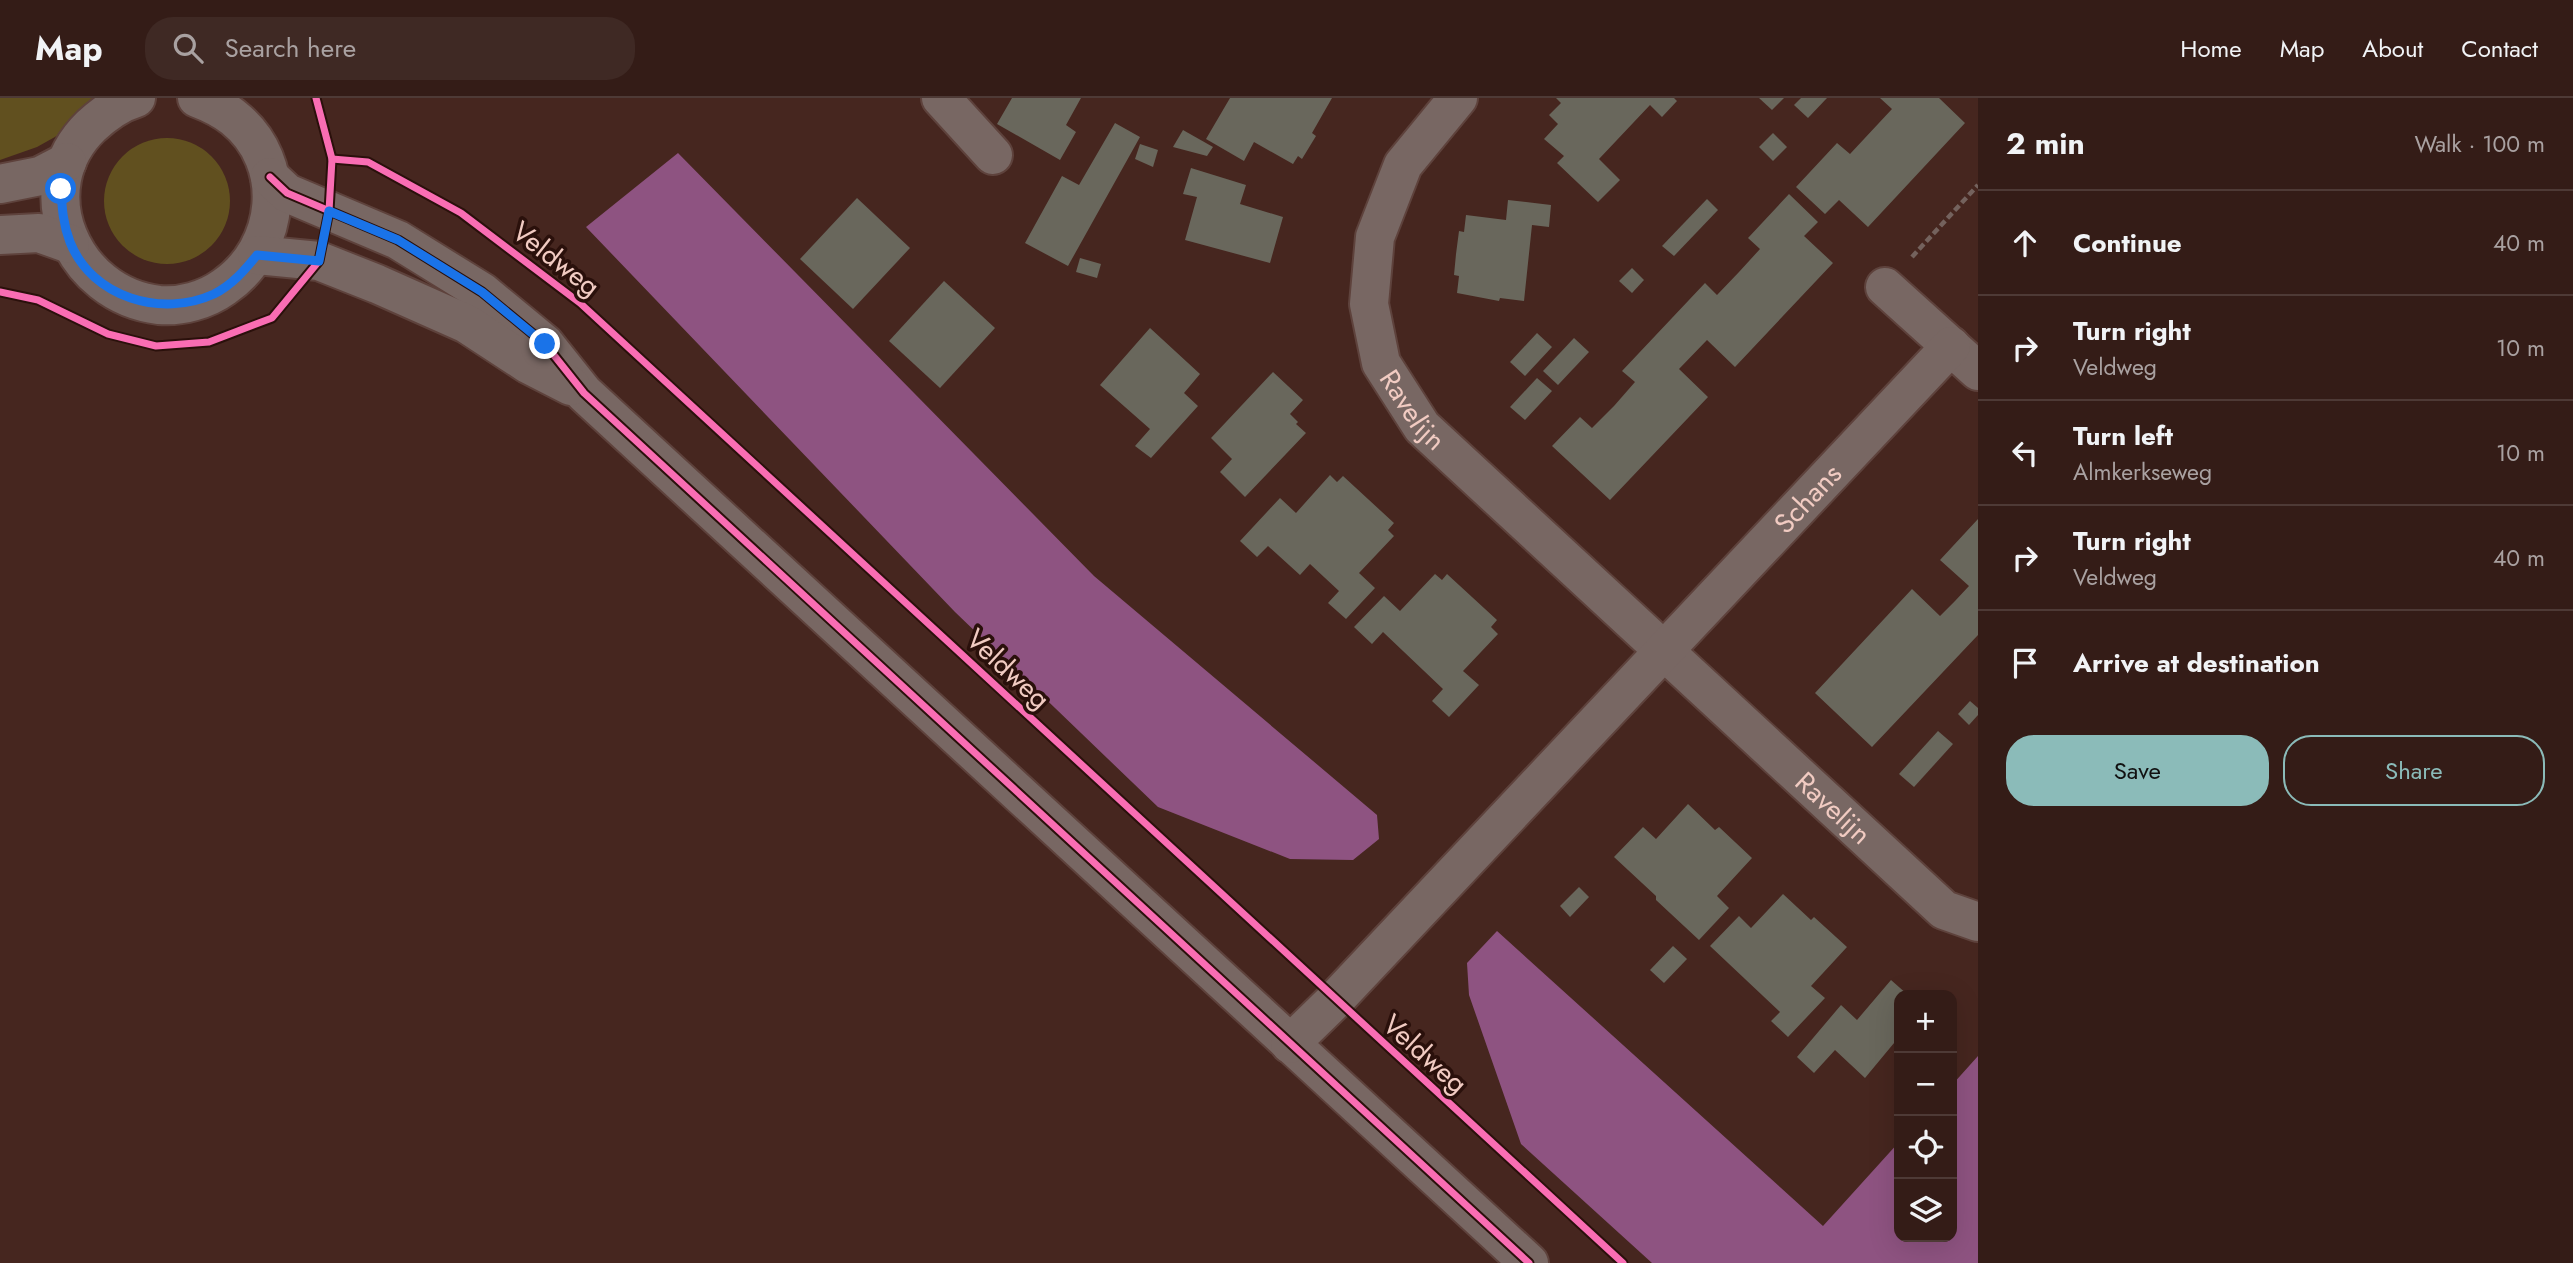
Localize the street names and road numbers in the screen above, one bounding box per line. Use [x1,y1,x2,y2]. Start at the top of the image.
street label: Veldweg [503,211,609,307]
street label: Ravelijn [1370,361,1455,460]
street label: Schans [1764,454,1851,543]
street label: Veldweg [957,619,1059,719]
street label: Ravelijn [1786,762,1881,854]
street label: Veldweg [1373,1005,1477,1103]

